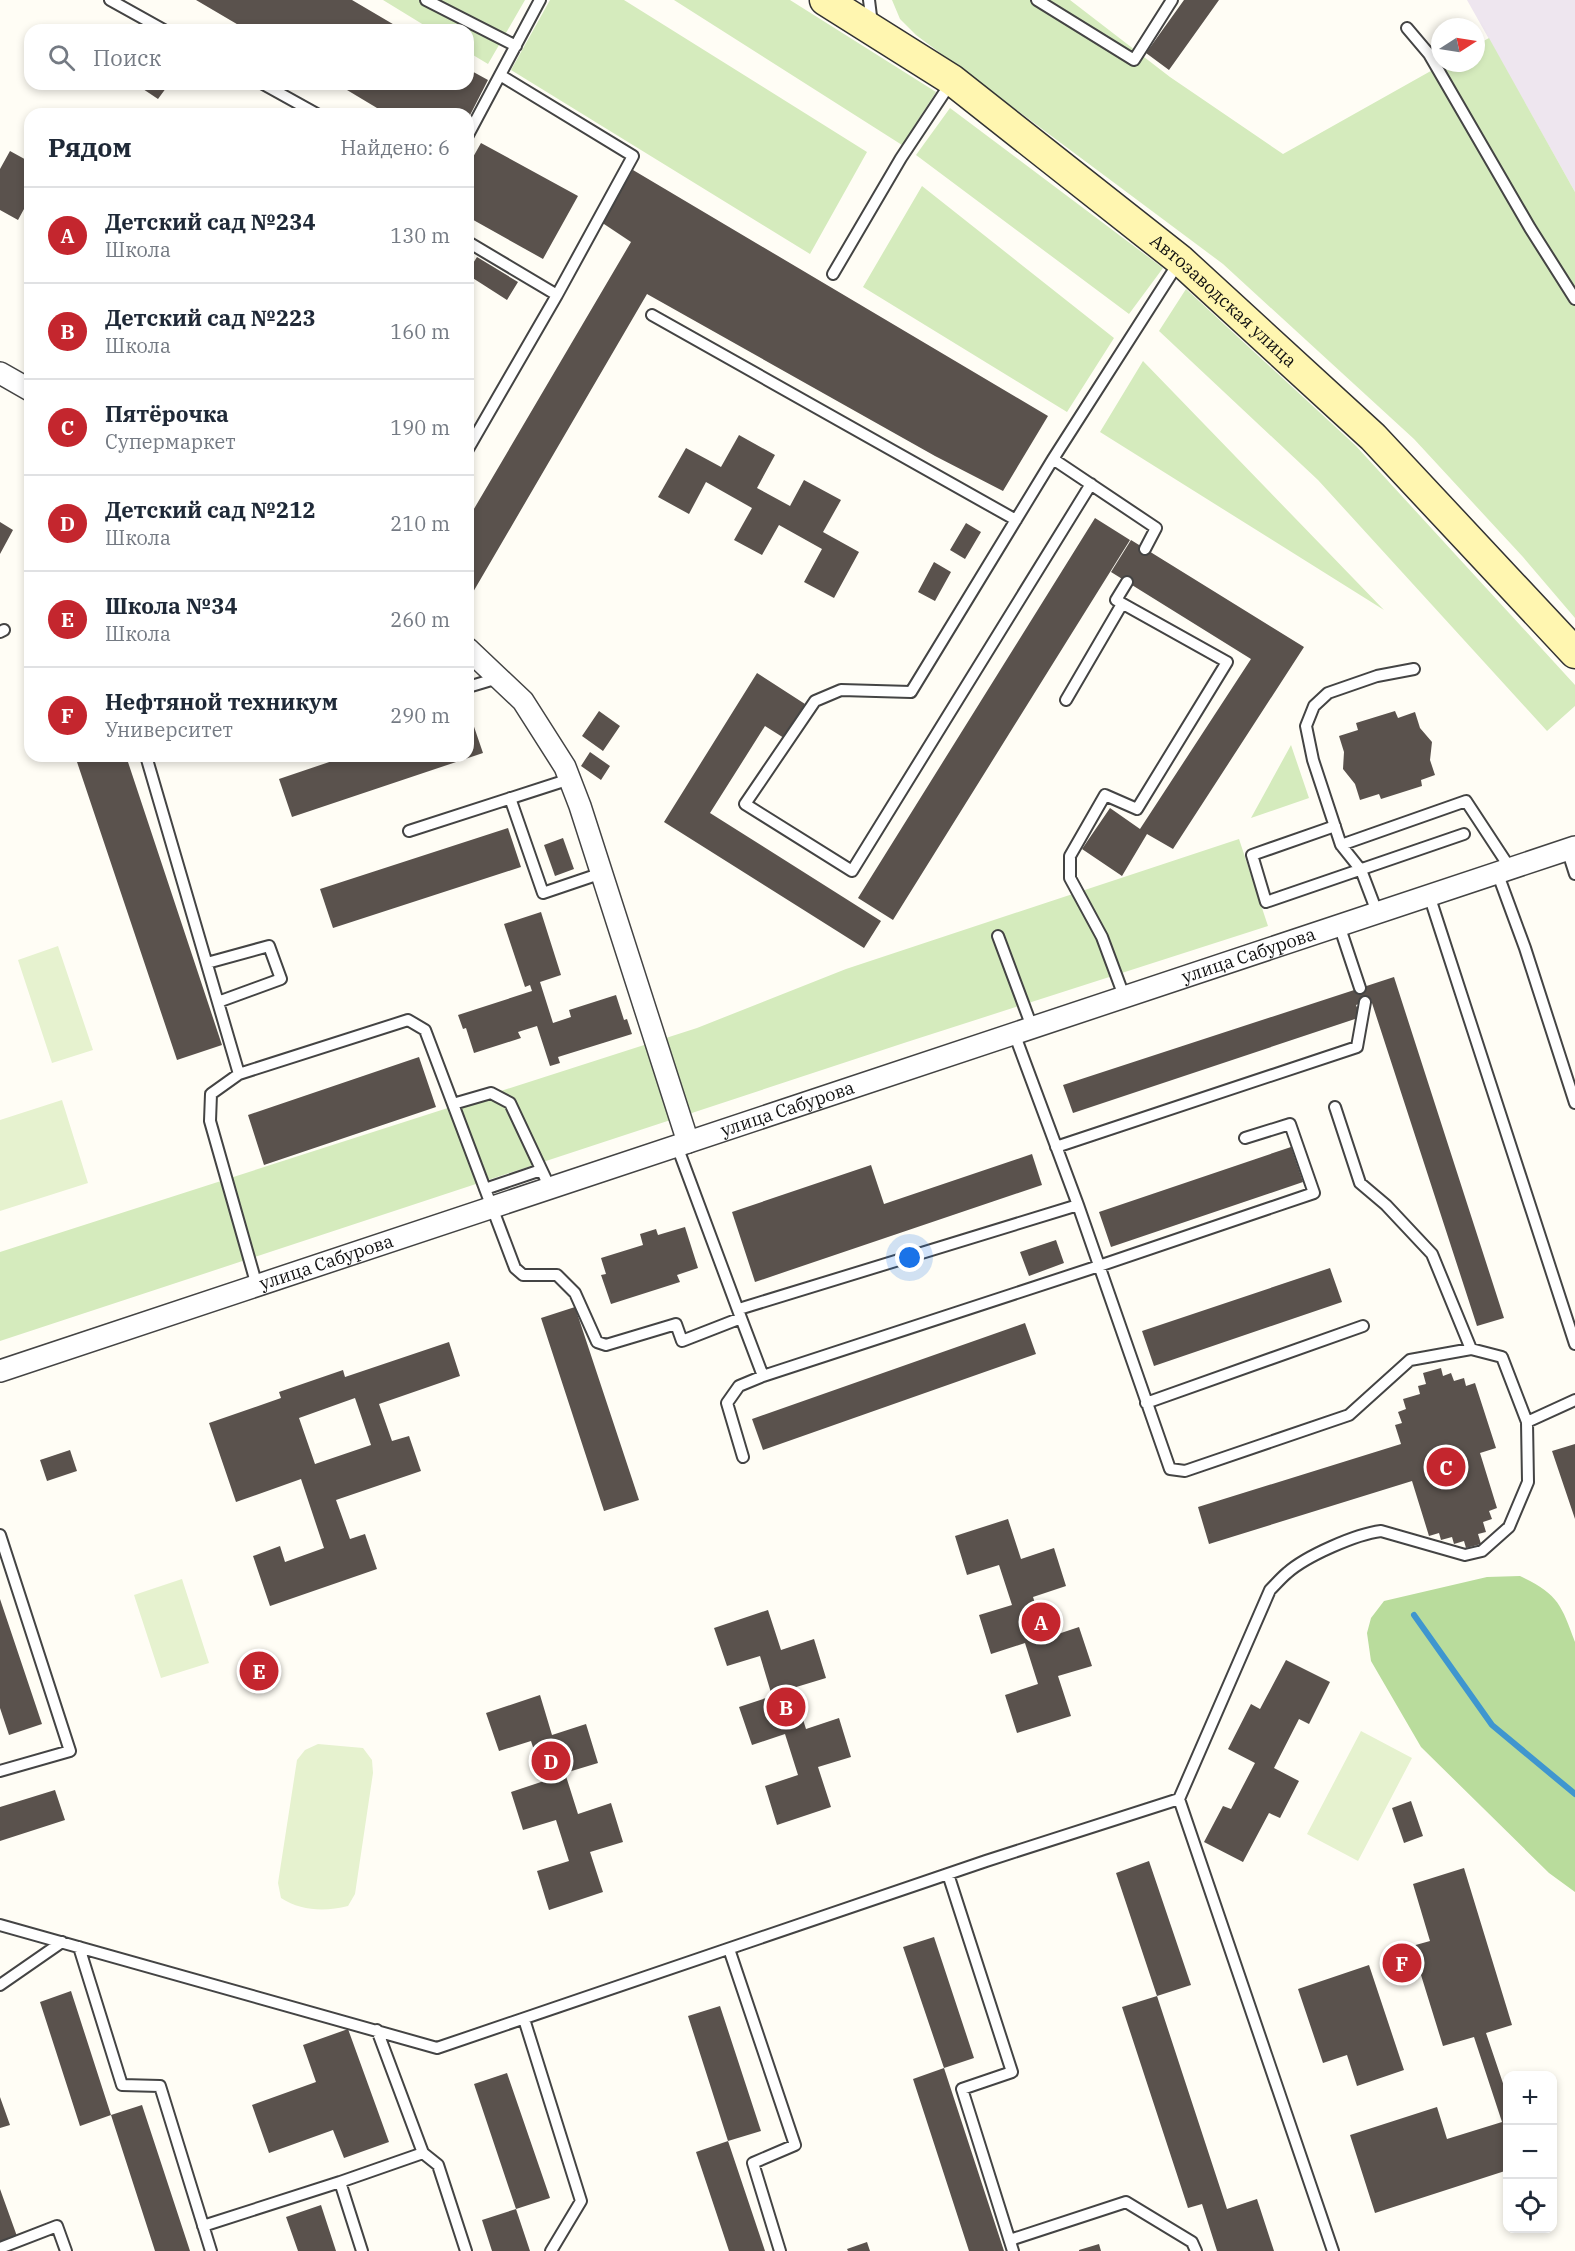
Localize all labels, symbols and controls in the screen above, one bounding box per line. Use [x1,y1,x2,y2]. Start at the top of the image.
north arrow [1431,18,1485,72]
search box [24,24,474,90]
icon: search [45,41,78,74]
text: Поиск [93,43,161,72]
text: Рядом [48,130,132,164]
text: Найдено: 6 [341,134,450,161]
text: Детский сад №234 [105,207,316,236]
text: A [61,222,74,249]
text: 130 m [390,222,450,249]
street label: Автозаводская улица [1146,229,1302,372]
text: Школа [105,236,171,263]
text: Детский сад №223 [105,303,316,332]
text: B [60,318,75,345]
text: 160 m [390,318,450,345]
text: Школа [105,332,171,359]
text: Пятёрочка [105,399,229,428]
text: C [61,414,74,441]
text: 190 m [390,414,450,441]
text: Супермаркет [105,428,236,455]
text: Детский сад №212 [105,495,316,524]
text: D [60,510,75,537]
text: 210 m [390,510,450,537]
text: Школа [105,524,171,551]
text: Школа №34 [105,591,238,620]
text: E [61,606,74,633]
text: 260 m [390,606,450,633]
text: Школа [105,620,171,647]
text: Нефтяной техникум [105,687,338,716]
text: F [61,702,74,729]
text: 290 m [390,702,450,729]
text: Университет [105,716,233,743]
street label: улица Сабурова [1179,922,1319,988]
street label: улица Сабурова [718,1076,857,1141]
street label: улица Сабурова [256,1229,396,1295]
your location [895,1243,924,1272]
pin: C [1426,1444,1466,1490]
pin: A [1022,1600,1060,1644]
pin: E [240,1648,278,1694]
pin: B [766,1684,806,1730]
pin: D [532,1738,570,1784]
pin: F [1382,1940,1422,1986]
map controls [1503,2071,1557,2233]
button: + [1503,2071,1557,2125]
button: − [1503,2125,1557,2179]
button: locate [1503,2179,1557,2233]

